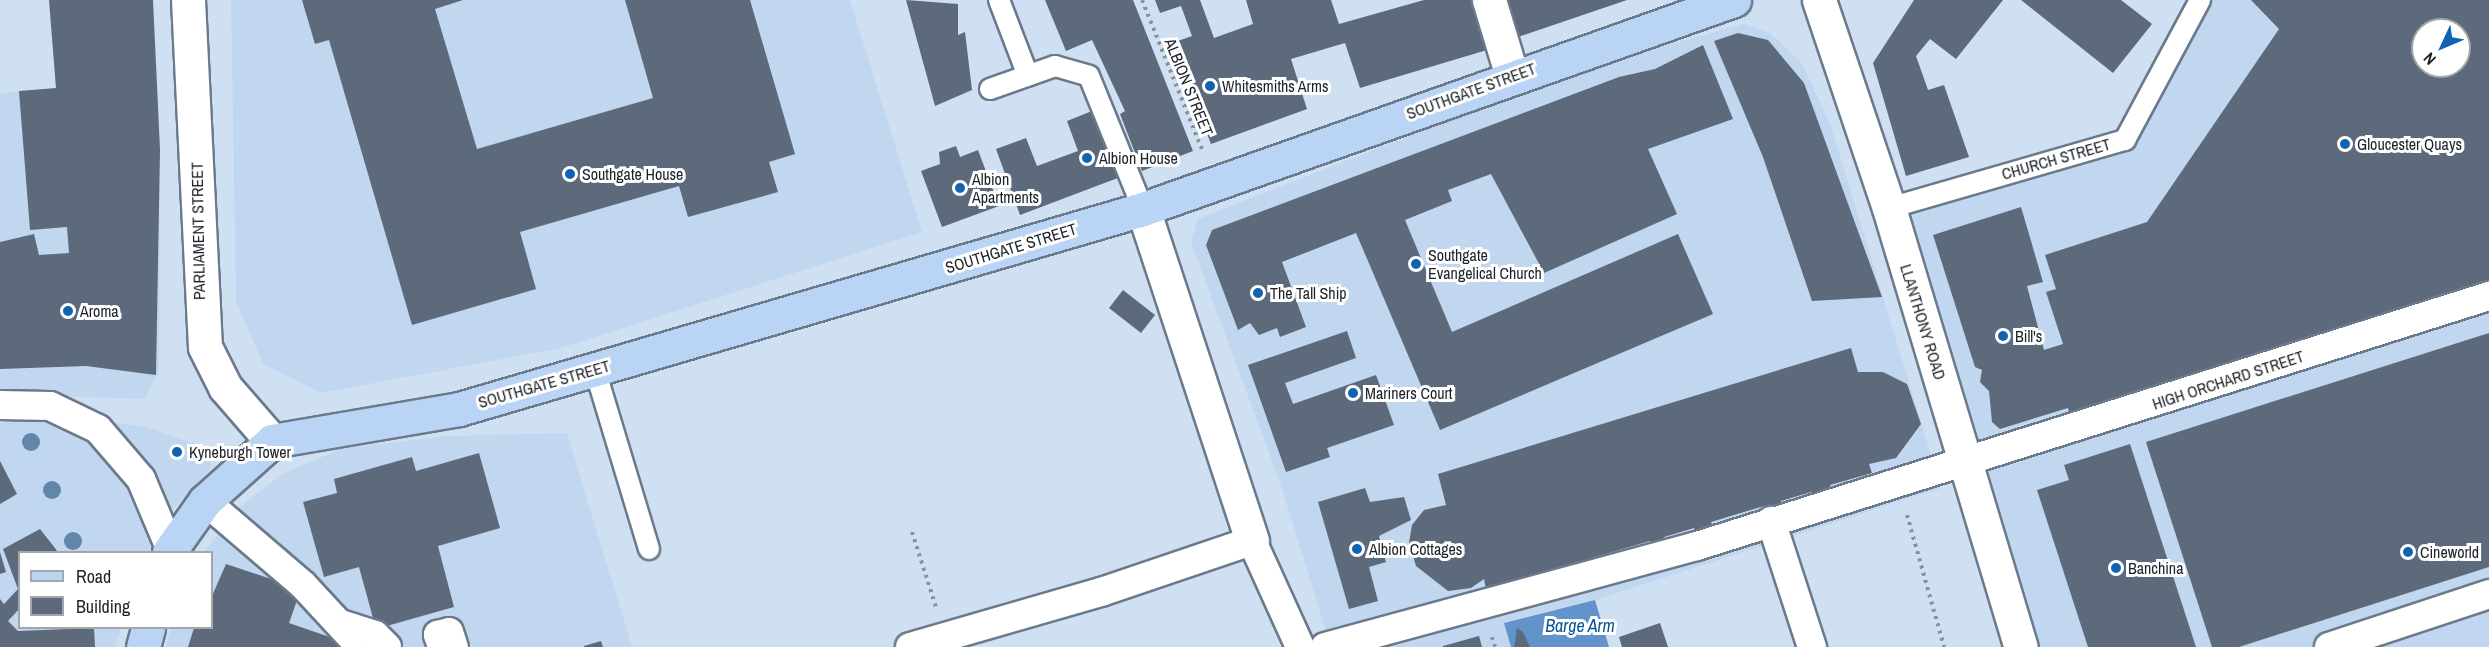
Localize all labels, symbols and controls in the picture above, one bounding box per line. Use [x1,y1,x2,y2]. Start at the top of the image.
north arrow [2411,18,2471,78]
street label: ALBION STREET [1161,35,1217,139]
text: N [2418,48,2441,70]
street label: SOUTHGATE STREET [1404,59,1538,123]
place label: Whitesmiths Arms [1222,76,1329,96]
marker: Whitesmiths Arms [1203,79,1217,93]
street label: CHURCH STREET [1999,134,2113,184]
place label: Gloucester Quays [2357,134,2462,154]
marker: Gloucester Quays [2338,137,2352,151]
place label: Albion House [1099,148,1178,168]
marker: Albion House [1080,151,1094,165]
street label: PARLIAMENT STREET [187,162,209,300]
place label: Southgate House [582,164,683,184]
marker: Southgate House [563,167,577,181]
place label: Albion Apartments [972,169,1039,207]
marker: Albion Apartments [953,181,967,195]
street label: SOUTHGATE STREET [943,219,1079,277]
place label: Southgate Evangelical Church [1428,245,1542,283]
marker: Southgate Evangelical Church [1409,257,1423,271]
street label: LLANTHONY ROAD [1896,262,1950,382]
place label: The Tall Ship [1270,283,1347,303]
marker: The Tall Ship [1251,286,1265,300]
place label: Aroma [80,301,119,321]
marker: Aroma [61,304,75,318]
place label: Bill's [2015,326,2042,346]
marker: Bill's [1996,329,2010,343]
street label: HIGH ORCHARD STREET [2150,346,2306,414]
street label: SOUTHGATE STREET [476,356,612,412]
place label: Mariners Court [1365,383,1452,403]
marker: Mariners Court [1346,386,1360,400]
place label: Kyneburgh Tower [189,442,291,462]
marker: Kyneburgh Tower [170,445,184,459]
place label: Albion Cottages [1369,539,1462,559]
marker: Albion Cottages [1350,542,1364,556]
place label: Cineworld [2420,542,2479,562]
marker: Cineworld [2401,545,2415,559]
legend [18,551,213,629]
place label: Banchina [2128,558,2183,578]
marker: Banchina [2109,561,2123,575]
text: Road [76,564,111,589]
text: Building [76,594,130,619]
water label: Barge Arm [1545,615,1615,637]

